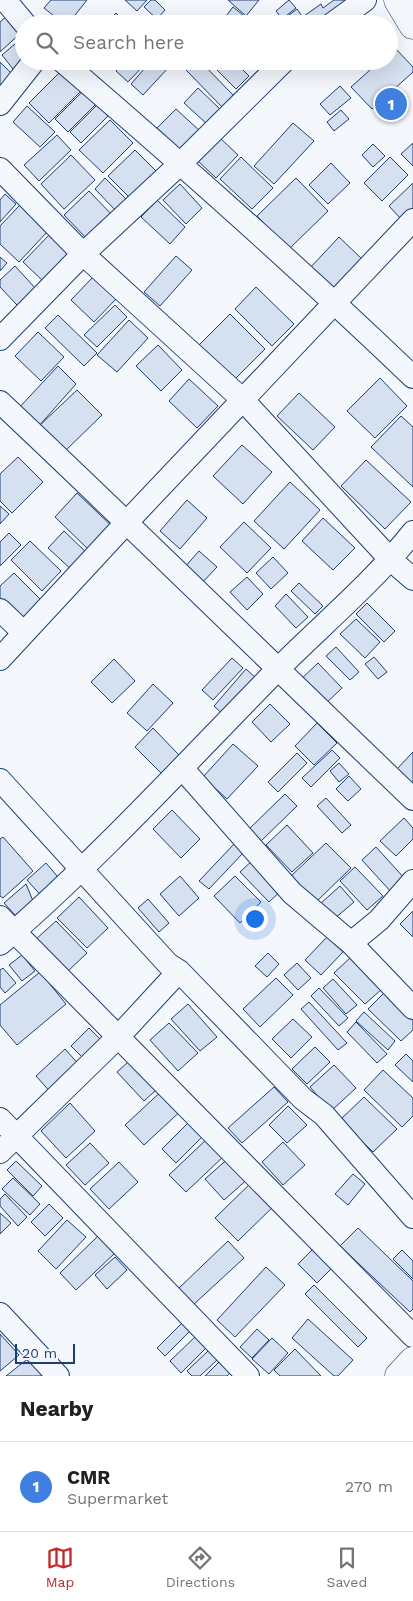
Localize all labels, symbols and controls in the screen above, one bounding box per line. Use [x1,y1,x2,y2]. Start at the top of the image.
search box [15,15,398,70]
icon: search [33,29,61,57]
text: Search here [73,31,184,54]
pin: 1 [375,85,407,123]
your location [242,906,268,932]
scale bar [15,1341,75,1364]
text: 20 m [22,1345,57,1361]
text: Nearby [20,1396,93,1421]
text: CMR [67,1466,110,1489]
text: 1 [33,1477,39,1496]
text: 270 m [345,1477,393,1496]
text: Supermarket [67,1489,168,1508]
tab: Map [46,1544,74,1590]
tab: Directions [166,1544,235,1590]
tab: Saved [327,1544,367,1590]

